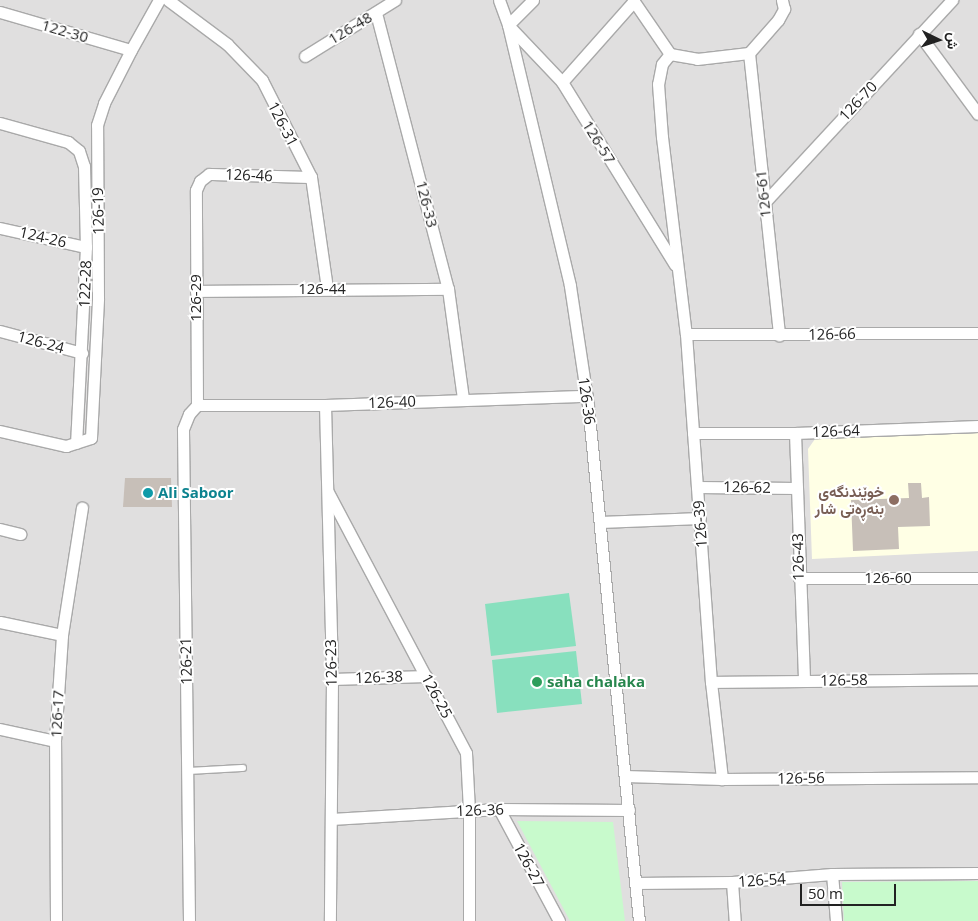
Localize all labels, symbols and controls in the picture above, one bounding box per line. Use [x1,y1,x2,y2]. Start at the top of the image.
street label: 126-48 [325,8,375,48]
north arrow [913,15,963,65]
street label: 122-30 [40,16,90,46]
text: ش [943,32,964,50]
street label: 126-70 [835,77,881,125]
street label: 126-31 [264,99,302,149]
street label: 126-57 [579,117,619,167]
street label: 126-46 [225,165,273,185]
street label: 126-61 [752,169,774,219]
street label: 126-33 [412,179,442,229]
street label: 126-19 [89,187,107,235]
street label: 124-26 [18,223,68,251]
street label: 122-28 [75,260,95,308]
street label: 126-29 [187,274,205,322]
street label: 126-44 [298,280,346,298]
street label: 126-66 [808,325,856,343]
street label: 126-24 [16,327,66,357]
street label: 126-36 [575,376,599,426]
street label: 126-40 [368,392,416,412]
street label: 126-64 [812,421,860,441]
street label: 126-62 [723,478,771,496]
place label: خوێندنگەی بنەڕەتی شار [815,482,884,517]
place label: Ali Saboor [158,484,234,502]
marker: Ali Saboor [142,487,154,499]
marker: خوێندنگەی بنەڕەتی شار [888,494,900,506]
street label: 126-39 [689,500,711,548]
street label: 126-43 [789,533,807,581]
street label: 126-60 [864,569,912,587]
street label: 126-21 [177,637,195,685]
street label: 126-23 [322,639,340,687]
street label: 126-38 [355,667,403,687]
street label: 126-25 [418,671,456,721]
street label: 126-58 [820,671,868,689]
place label: saha chalaka [547,673,645,691]
marker: saha chalaka [531,676,543,688]
street label: 126-17 [47,690,67,738]
street label: 126-56 [777,769,825,787]
street label: 126-36 [456,800,504,820]
street label: 126-27 [510,840,548,890]
street label: 126-54 [738,869,786,891]
scale bar [803,874,899,906]
text: 50 m [808,883,843,903]

